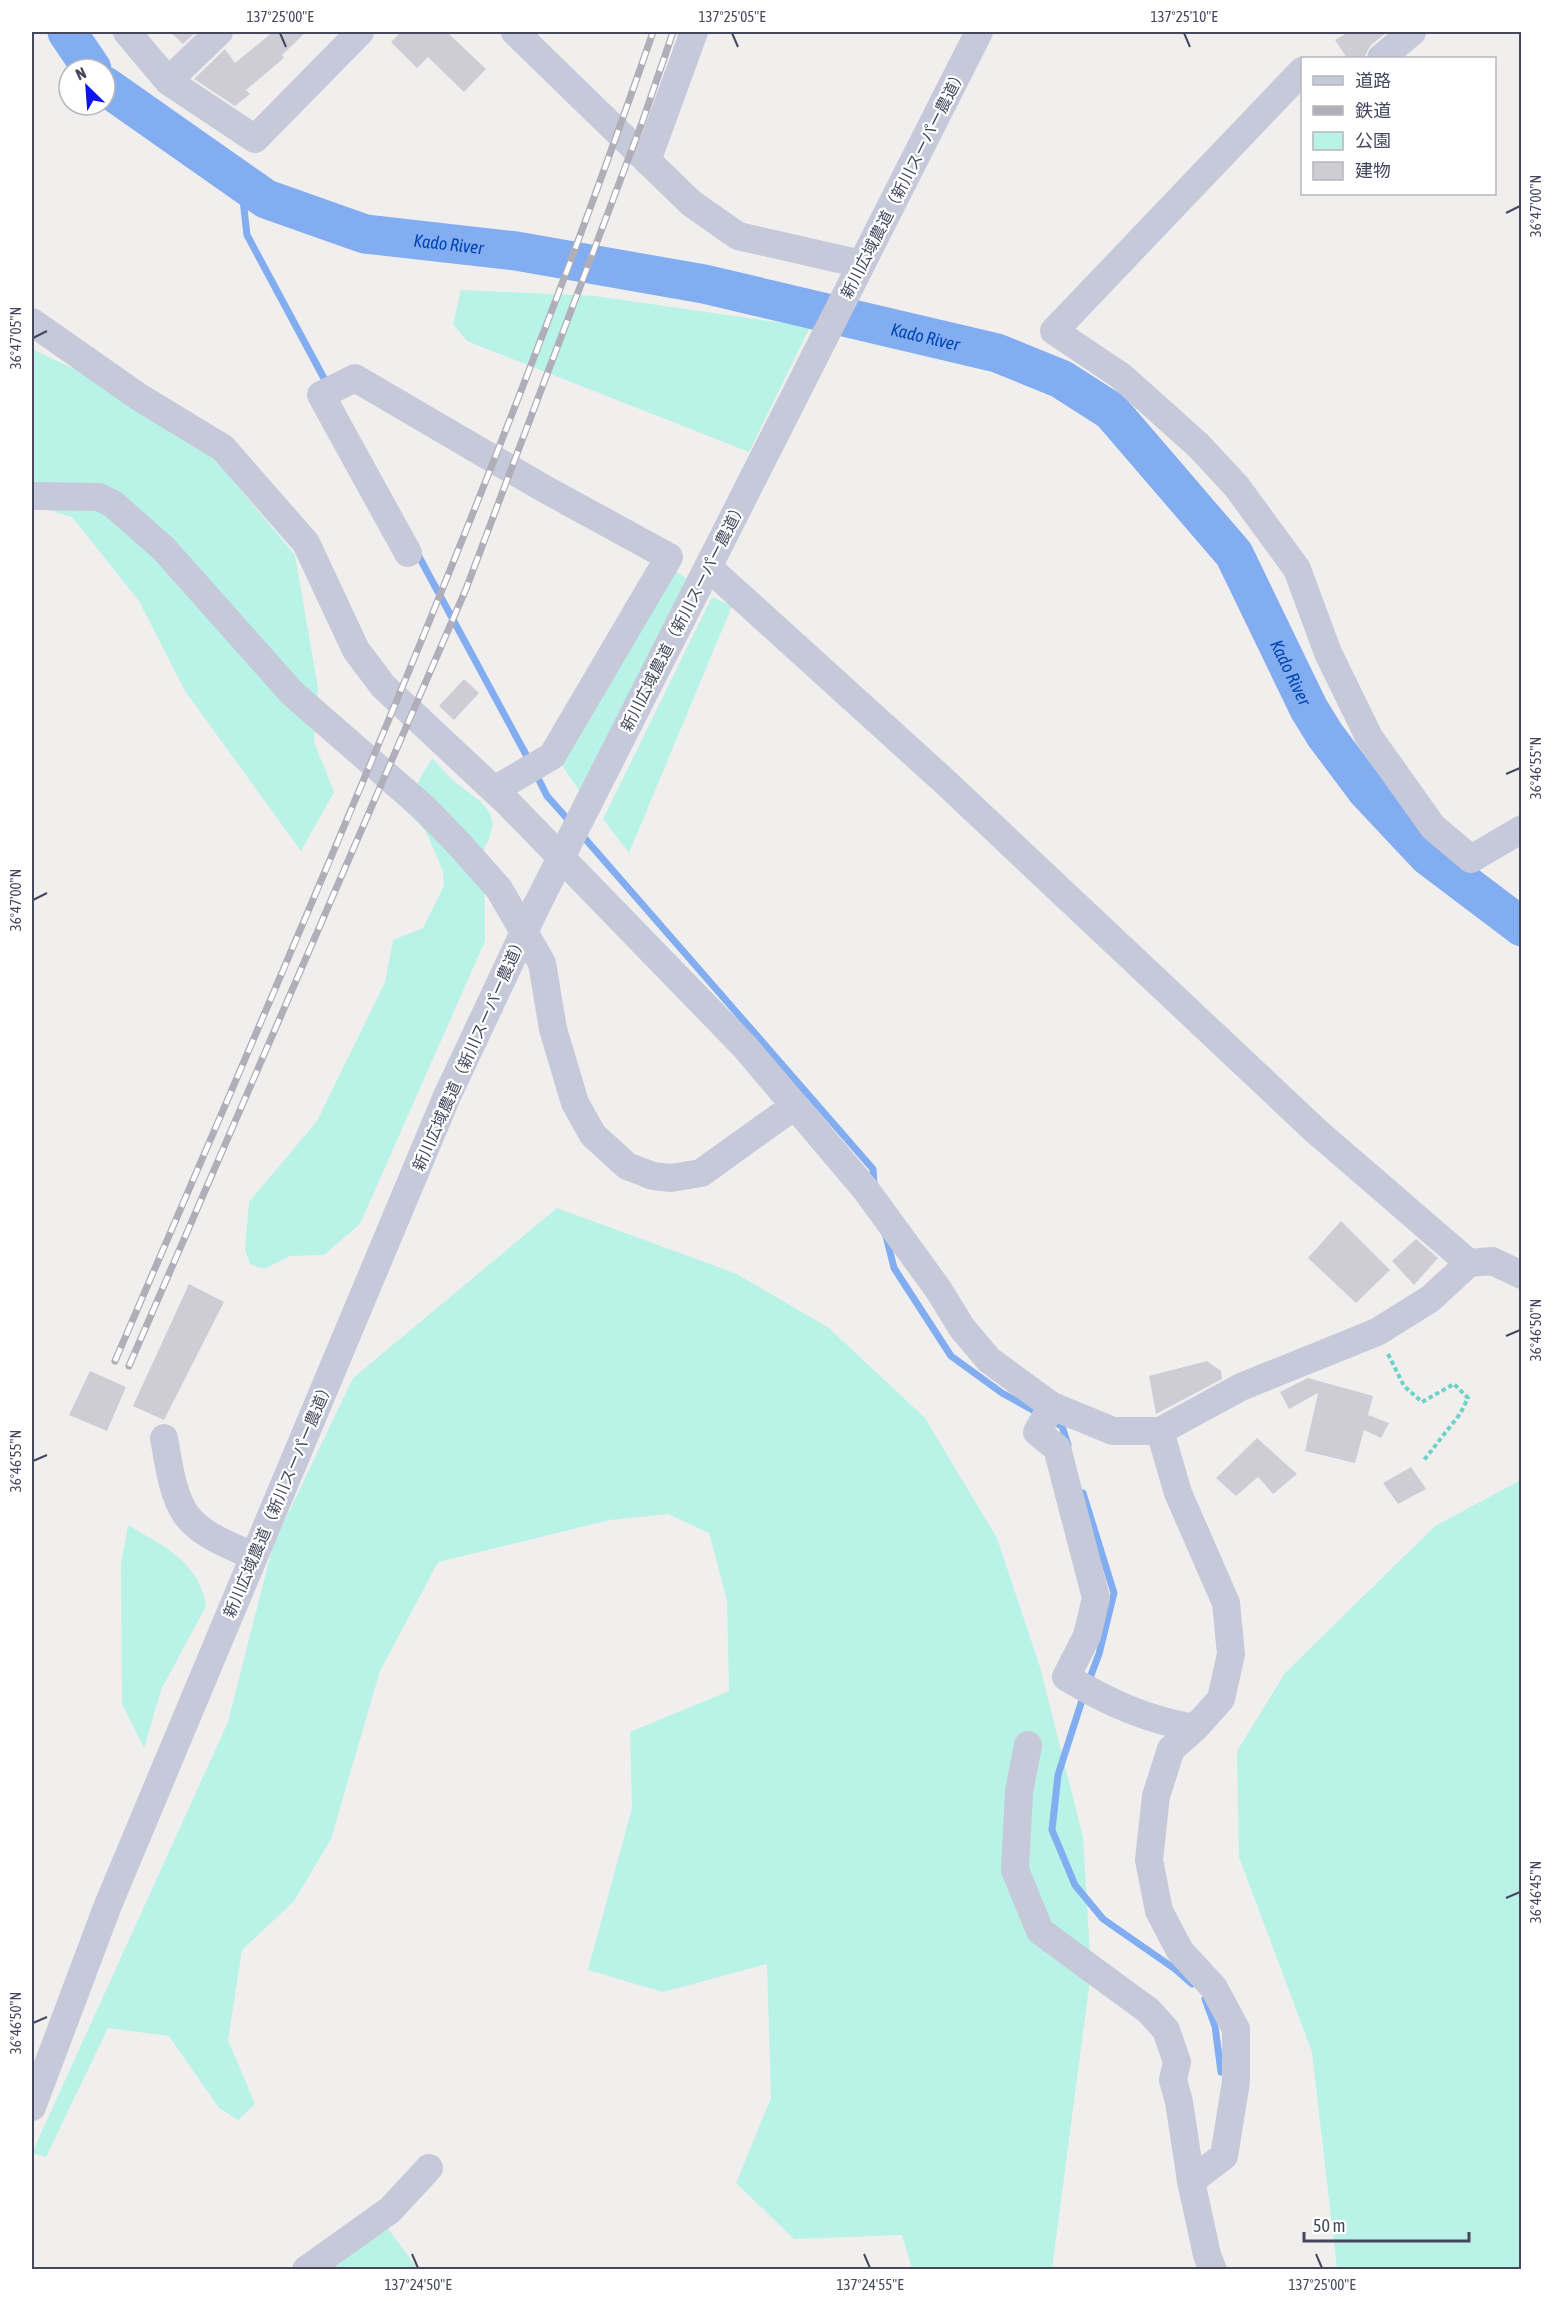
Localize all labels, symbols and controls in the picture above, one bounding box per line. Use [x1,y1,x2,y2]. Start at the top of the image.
text: 137°25'00"E [246,8,314,25]
text: 137°25'05"E [698,8,766,25]
text: 137°25'10"E [1150,8,1218,25]
north arrow [57,57,117,117]
legend [1301,57,1496,195]
text: N [73,63,89,84]
street label: 新川広域農道（新川スーパー農道） [837,65,969,301]
text: 道路 [1355,70,1391,91]
text: 鉄道 [1355,100,1391,121]
text: 公園 [1355,130,1391,151]
text: 建物 [1355,160,1391,181]
text: 36°47'00"N [1527,175,1544,237]
water label: Kado River [413,229,486,258]
text: 36°47'05"N [7,307,24,369]
water label: Kado River [889,318,963,355]
street label: 新川広域農道（新川スーパー農道） [617,498,749,734]
water label: Kado River [1266,636,1316,709]
text: 36°46'55"N [1527,737,1544,799]
text: 36°47'00"N [7,869,24,931]
street label: 新川広域農道（新川スーパー農道） [409,932,529,1174]
text: 36°46'50"N [1527,1299,1544,1361]
street label: 新川広域農道（新川スーパー農道） [220,1378,336,1620]
text: 36°46'55"N [7,1430,24,1492]
text: 36°46'45"N [1527,1861,1544,1923]
text: 36°46'50"N [7,1992,24,2054]
scale bar [1304,2205,1469,2243]
text: 50 m [1313,2215,1345,2236]
text: 137°24'50"E [384,2276,452,2293]
text: 137°24'55"E [836,2276,904,2293]
text: 137°25'00"E [1288,2276,1356,2293]

